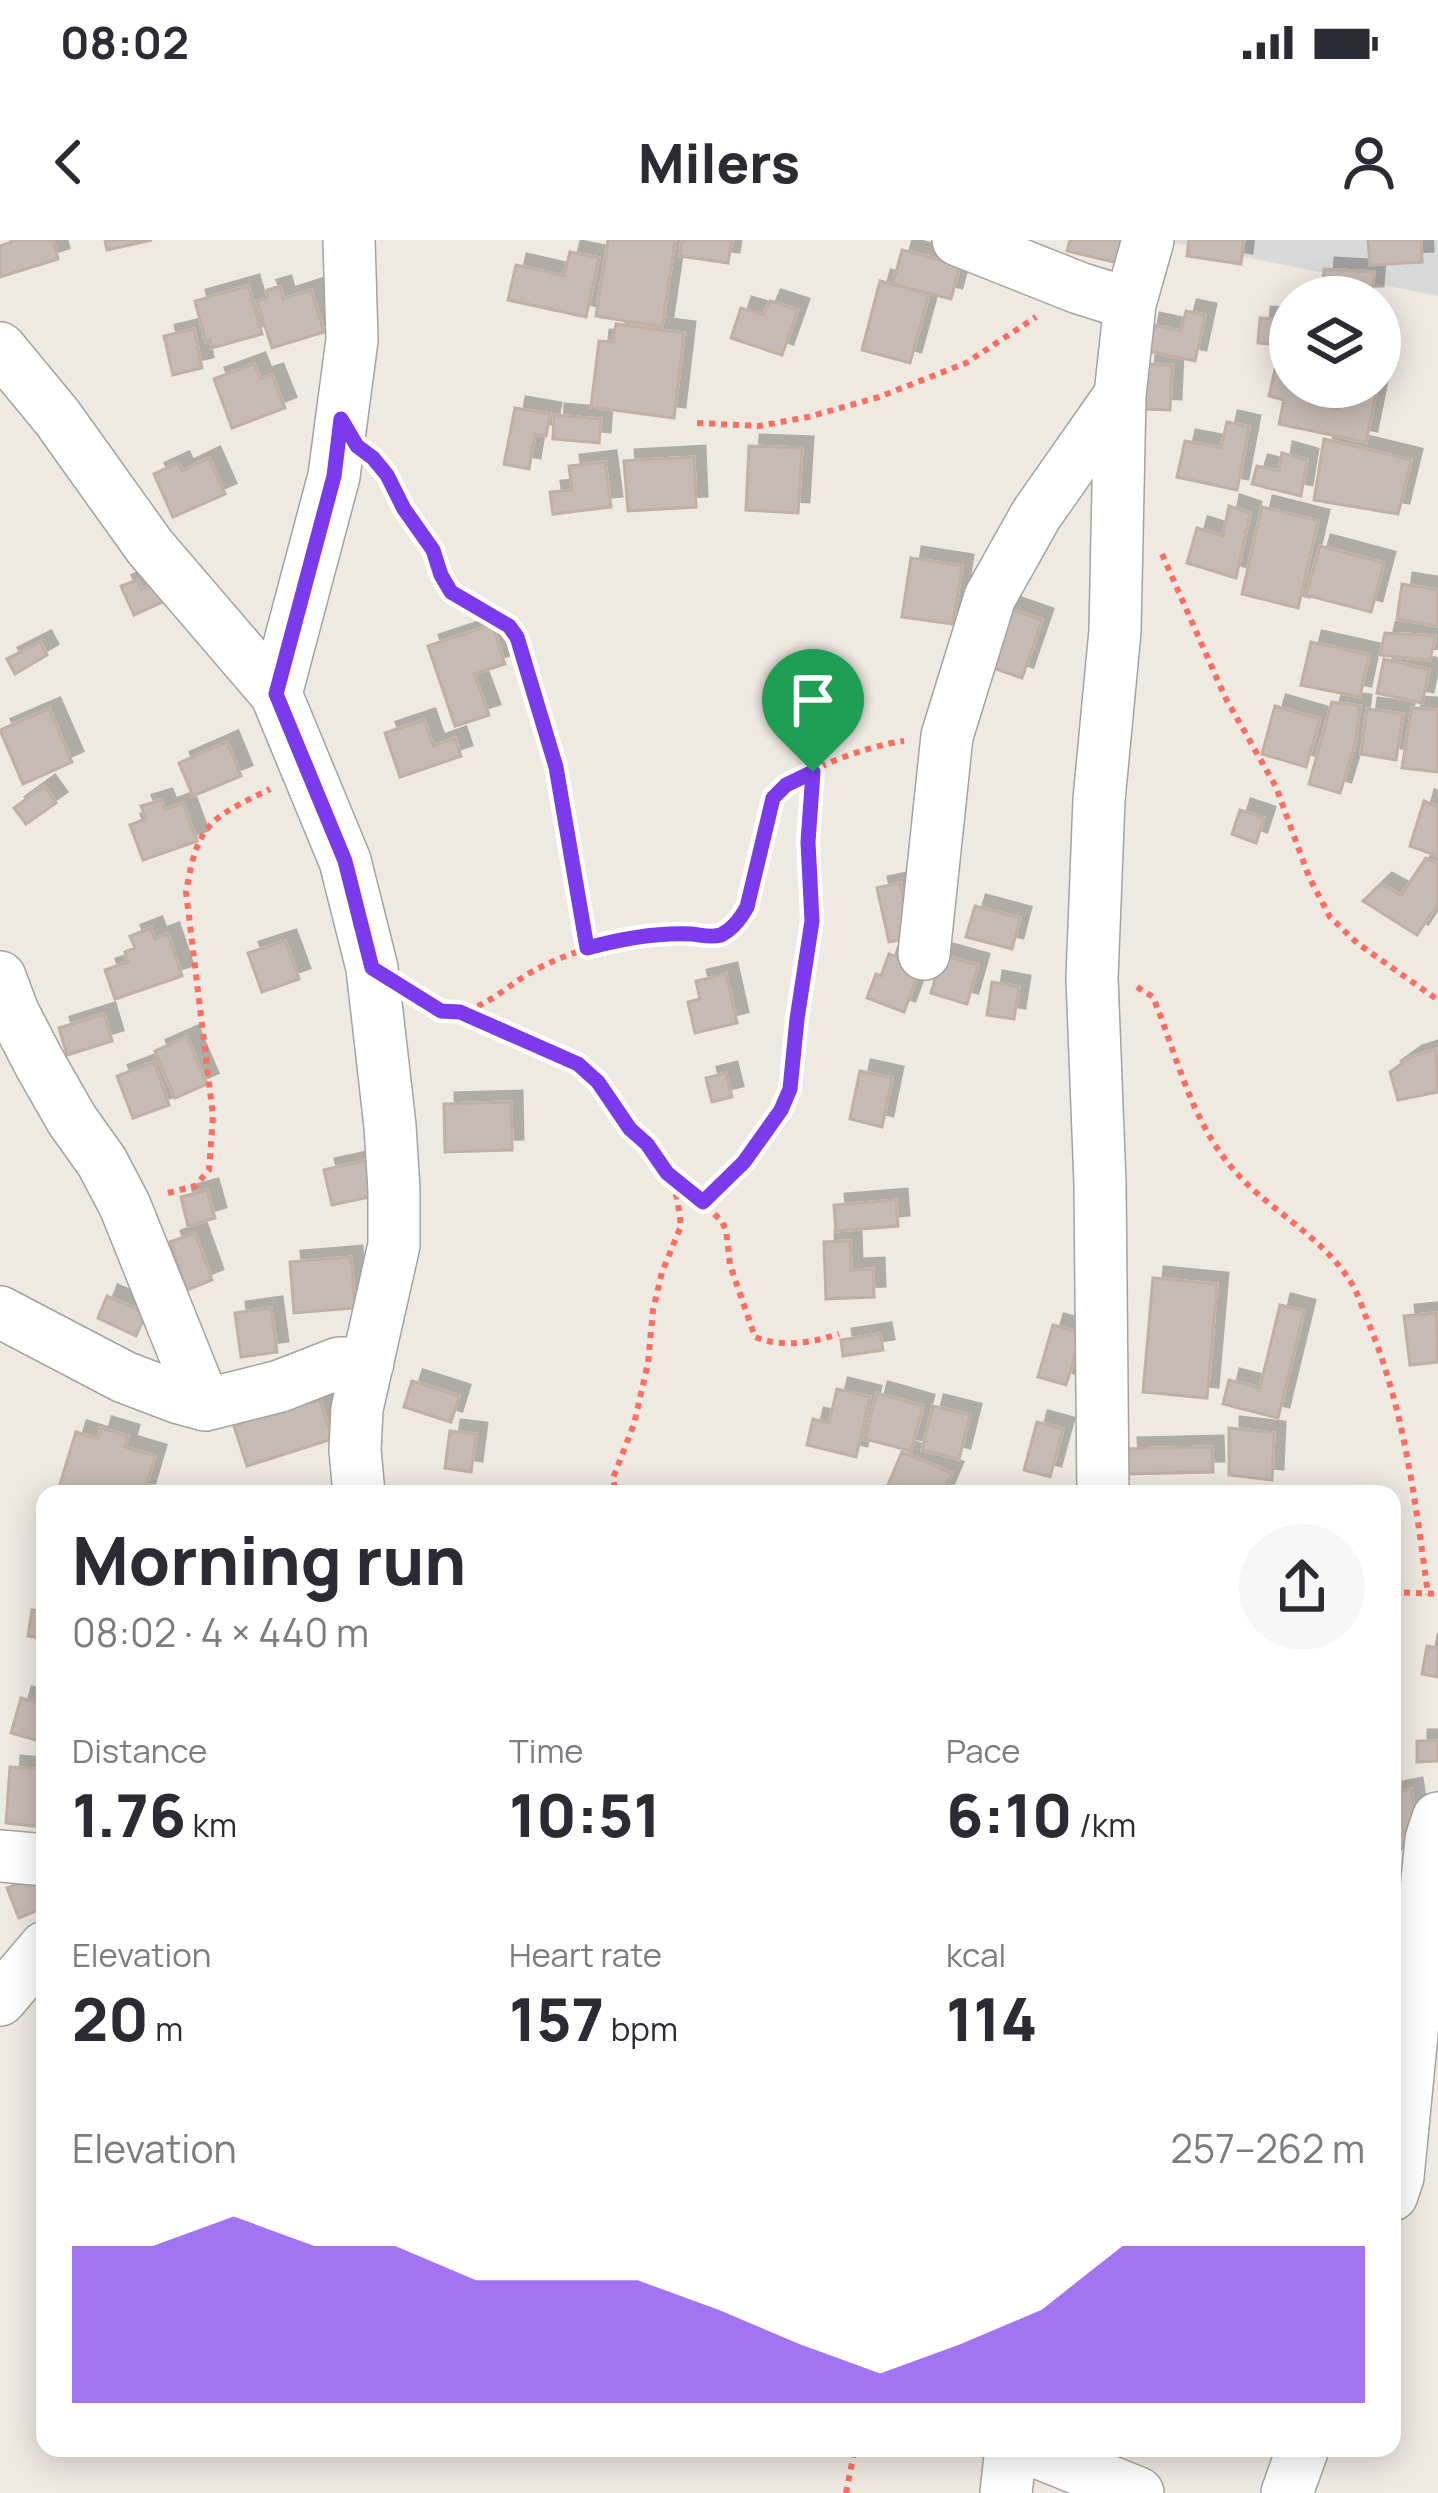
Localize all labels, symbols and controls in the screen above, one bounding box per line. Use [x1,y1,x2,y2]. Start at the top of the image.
text: 08:02 [60,11,189,73]
text: Milers [638,125,800,199]
icon: back [36,129,102,195]
icon: person [1336,129,1402,195]
map controls [1269,276,1401,408]
button: layers [1269,276,1401,408]
pin [762,649,864,772]
icon: arrive [780,667,846,733]
text: Morning run [72,1515,466,1605]
button: share [1239,1524,1365,1650]
text: 08:02 · 4 × 440 m [72,1605,369,1659]
text: Distance [72,1728,207,1773]
text: Time [509,1728,584,1773]
text: Pace [946,1728,1021,1773]
text: 1.76 [72,1773,186,1855]
text: 10:51 [509,1773,661,1855]
text: 6:10 [946,1773,1072,1855]
text: km [186,1802,237,1847]
text: /km [1072,1802,1136,1847]
text: Elevation [72,1932,211,1977]
text: Heart rate [509,1932,662,1977]
text: kcal [946,1932,1006,1977]
text: 20 [72,1977,149,2059]
text: 157 [509,1977,604,2059]
text: 114 [946,1977,1037,2059]
text: m [149,2006,183,2051]
text: bpm [604,2006,678,2051]
text: Elevation [72,2121,237,2175]
text: 257–262 m [1171,2121,1365,2175]

